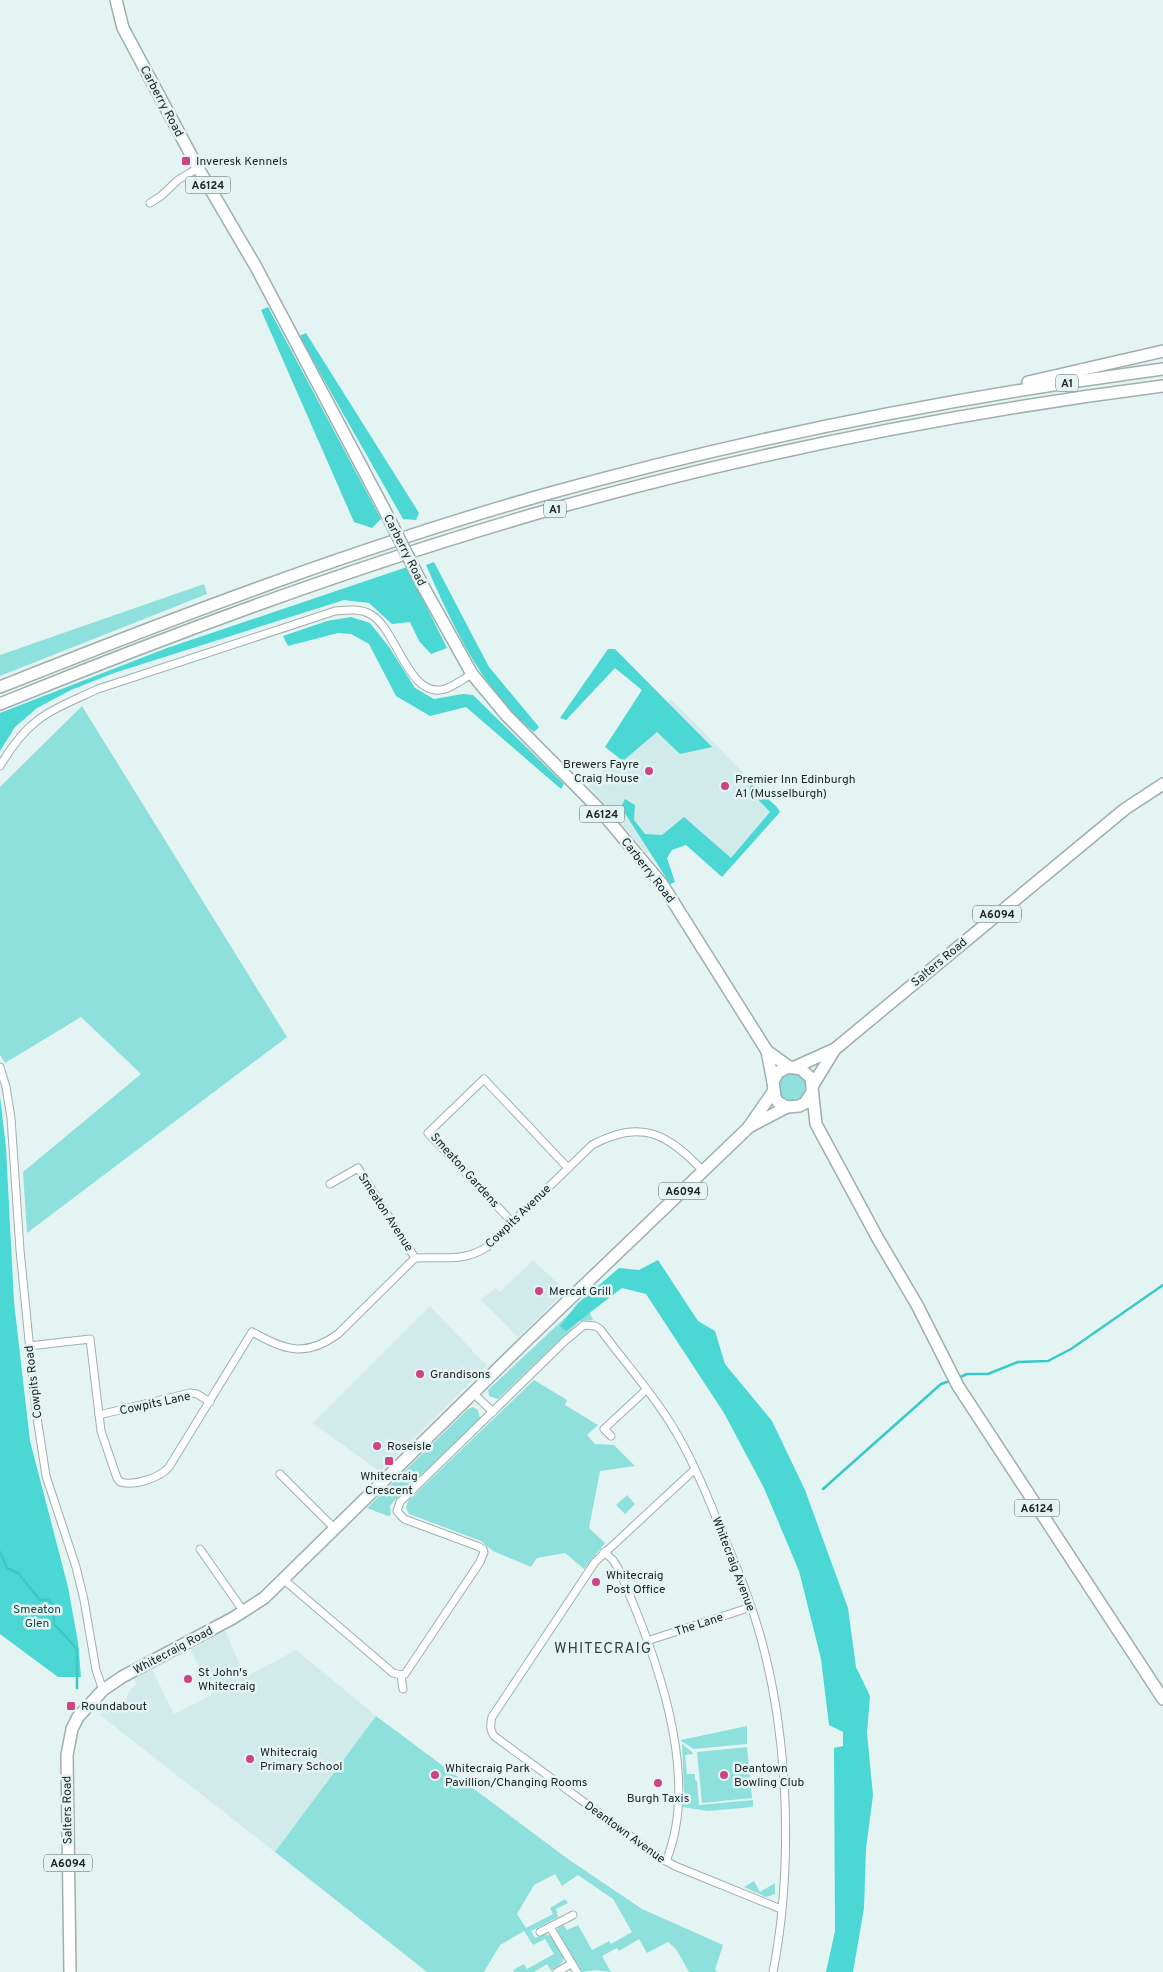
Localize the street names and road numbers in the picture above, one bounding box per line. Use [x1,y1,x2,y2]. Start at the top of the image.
street label: Carberry Road [136,63,187,140]
road number: A6124 [186,176,230,194]
road number: A1 [1056,374,1078,392]
road number: A1 [544,500,566,518]
street label: Carberry Road [379,512,429,589]
road number: A6124 [580,806,624,822]
street label: Carberry Road [617,835,678,907]
road number: A6094 [973,906,1021,922]
street label: Salters Road [908,935,971,991]
street label: Smeaton Gardens [426,1130,502,1212]
street label: Smeaton Avenue [354,1170,416,1255]
street label: Cowpits Avenue [482,1181,555,1252]
road number: A6094 [659,1182,707,1200]
street label: Cowpits Road [22,1344,46,1419]
street label: Cowpits Lane [118,1389,192,1419]
road number: A6124 [1014,1500,1060,1516]
street label: Whitecraig Avenue [708,1515,758,1614]
street label: The Lane [673,1610,725,1640]
street label: Whitecraig Road [131,1623,216,1679]
street label: Salters Road [59,1776,77,1844]
street label: Deantown Avenue [581,1798,668,1868]
road number: A6094 [44,1855,92,1872]

